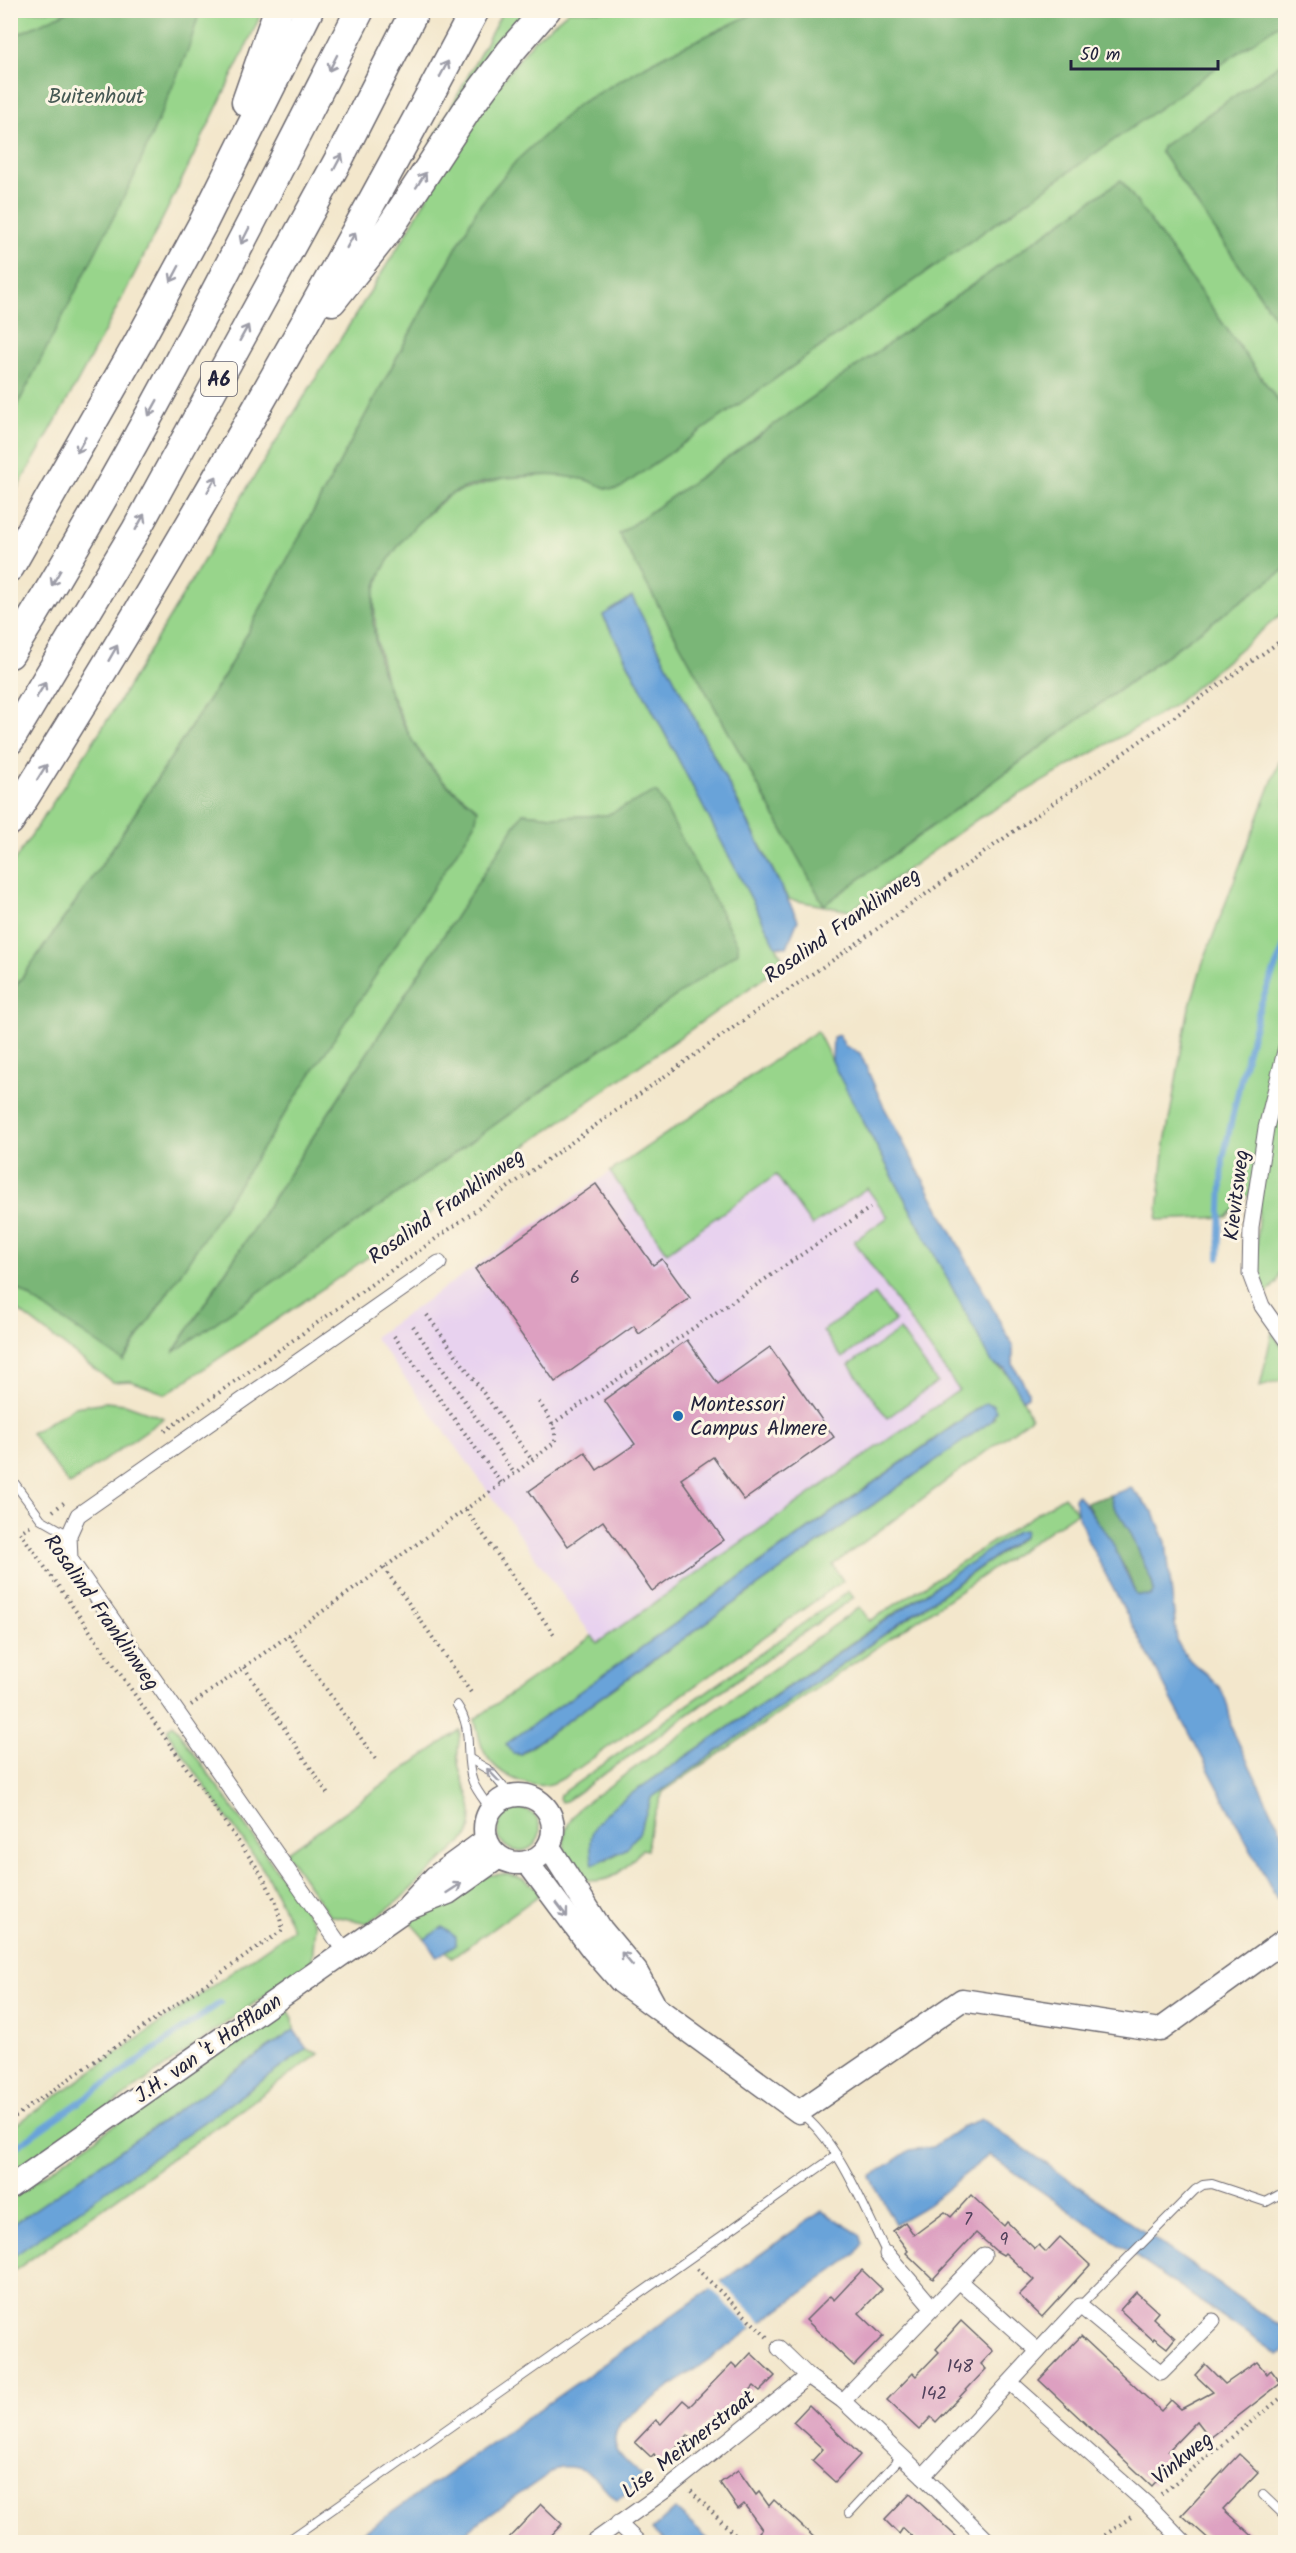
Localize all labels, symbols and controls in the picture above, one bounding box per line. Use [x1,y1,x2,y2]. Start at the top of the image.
scale bar [1071,33,1218,71]
text: 50 m [1080,41,1120,70]
one-way arrow [327,53,339,71]
one-way arrow [438,61,450,78]
park label: Buitenhout [48,81,145,114]
one-way arrow [332,154,344,171]
one-way arrow [415,173,427,189]
one-way arrow [238,227,250,245]
one-way arrow [345,232,357,249]
one-way arrow [169,265,180,283]
one-way arrow [238,325,250,342]
road number: A6 [201,362,237,396]
one-way arrow [147,399,159,416]
one-way arrow [75,436,87,453]
one-way arrow [206,476,218,493]
one-way arrow [135,514,147,531]
one-way arrow [50,569,62,586]
one-way arrow [108,645,120,662]
one-way arrow [35,682,47,699]
one-way arrow [35,763,48,780]
street label: Rosalind Franklinweg [758,860,928,993]
street label: Rosalind Franklinweg [362,1141,532,1274]
street label: Kievitsweg [1216,1148,1259,1243]
house number: 6 [570,1264,580,1293]
place label: Montessori Campus Almere [690,1389,828,1446]
marker: Montessori Campus Almere [671,1409,685,1423]
street label: Rosalind Franklinweg [34,1528,167,1698]
one-way arrow [486,1768,500,1783]
one-way arrow [446,1881,463,1894]
one-way arrow [555,1901,568,1917]
one-way arrow [620,1951,633,1967]
street label: J.H. van 't Hofflaan [128,1986,290,2113]
house number: 7 [964,2206,973,2235]
house number: 9 [1000,2226,1009,2255]
house number: 148 [947,2353,973,2382]
house number: 142 [921,2380,947,2409]
street label: Lise Meitnerstraat [615,2382,764,2508]
street label: Vinkweg [1145,2424,1221,2494]

